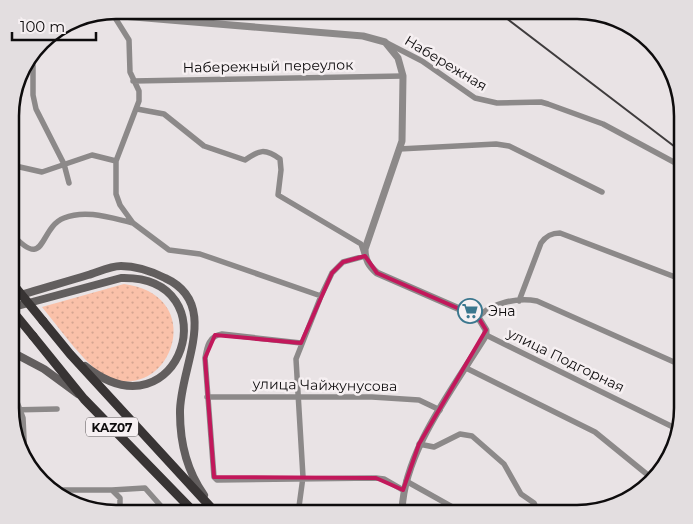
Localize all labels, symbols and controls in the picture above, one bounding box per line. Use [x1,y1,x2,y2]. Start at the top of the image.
scale bar [12,10,96,42]
text: 100 m [20,17,65,36]
street label: Набережная [401,31,491,95]
street label: Набережный переулок [183,56,353,76]
supermarket icon: Эна [457,298,483,324]
place label: Эна [488,302,516,320]
street label: улица Подгорная [504,323,627,396]
street label: улица Чайжунусова [252,375,397,395]
road number: KAZ07 [86,418,138,437]

